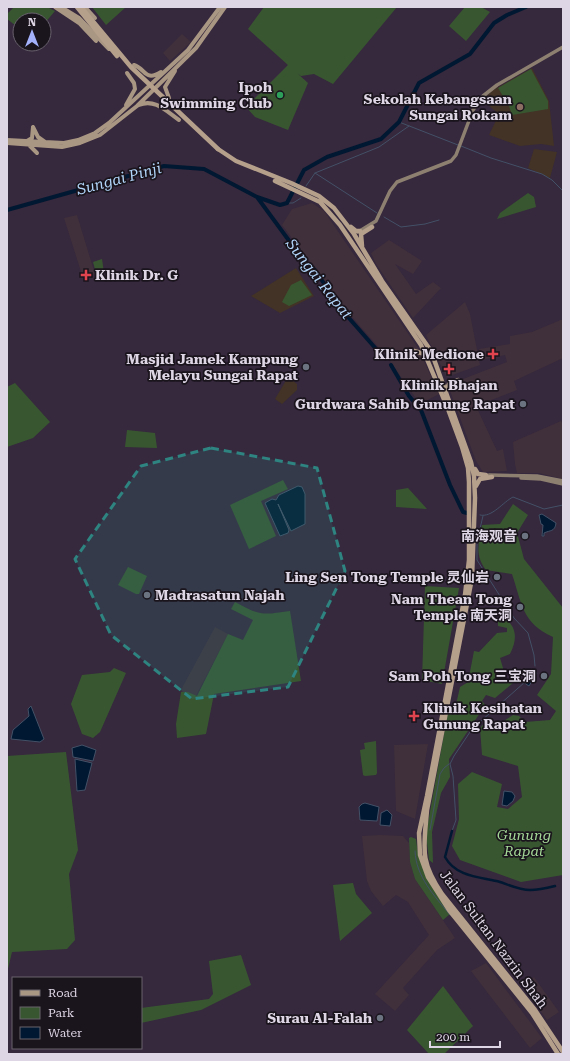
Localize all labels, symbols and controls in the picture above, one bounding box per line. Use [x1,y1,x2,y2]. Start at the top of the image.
north arrow [12,12,52,52]
text: N [28,16,37,29]
place label: Ipoh Swimming Club [160,79,273,111]
marker: Ipoh Swimming Club [275,90,285,100]
place label: Sekolah Kebangsaan Sungai Rokam [364,91,513,123]
marker: Sekolah Kebangsaan Sungai Rokam [515,102,525,112]
water label: Sungai Pinji [74,159,164,199]
water label: Sungai Rapat [281,234,356,323]
place label: Klinik Dr. G [95,267,178,283]
marker: Klinik Dr. G [80,269,92,281]
place label: Klinik Medione [374,346,484,362]
marker: Klinik Medione [487,348,499,360]
place label: Masjid Jamek Kampung Melayu Sungai Rapat [126,351,298,383]
marker: Masjid Jamek Kampung Melayu Sungai Rapat [301,362,311,372]
marker: Klinik Bhajan [443,363,455,375]
place label: Klinik Bhajan [400,377,498,393]
place label: Gurdwara Sahib Gunung Rapat [295,396,515,412]
marker: Gurdwara Sahib Gunung Rapat [518,399,528,409]
place label: 南海观音 [461,528,517,544]
marker: 南海观音 [520,531,530,541]
place label: Ling Sen Tong Temple 灵仙岩 [285,569,489,585]
marker: Ling Sen Tong Temple 灵仙岩 [492,572,502,582]
place label: Madrasatun Najah [155,587,285,603]
marker: Madrasatun Najah [142,590,152,600]
place label: Nam Thean Tong Temple 南天洞 [391,591,512,623]
marker: Nam Thean Tong Temple 南天洞 [515,602,525,612]
place label: Sam Poh Tong 三宝洞 [389,668,536,684]
marker: Sam Poh Tong 三宝洞 [539,671,549,681]
place label: Klinik Kesihatan Gunung Rapat [423,700,543,732]
marker: Klinik Kesihatan Gunung Rapat [408,710,420,722]
park label: Gunung Rapat [497,827,551,859]
street label: Jalan Sultan Nazrin Shah [437,867,551,1011]
legend [12,977,142,1049]
text: Road [48,986,78,1000]
text: Park [48,1006,75,1020]
place label: Surau Al-Falah [267,1010,373,1026]
marker: Surau Al-Falah [375,1013,385,1023]
scale bar [430,1023,500,1049]
text: Water [48,1026,82,1040]
text: 200 m [436,1030,470,1044]

